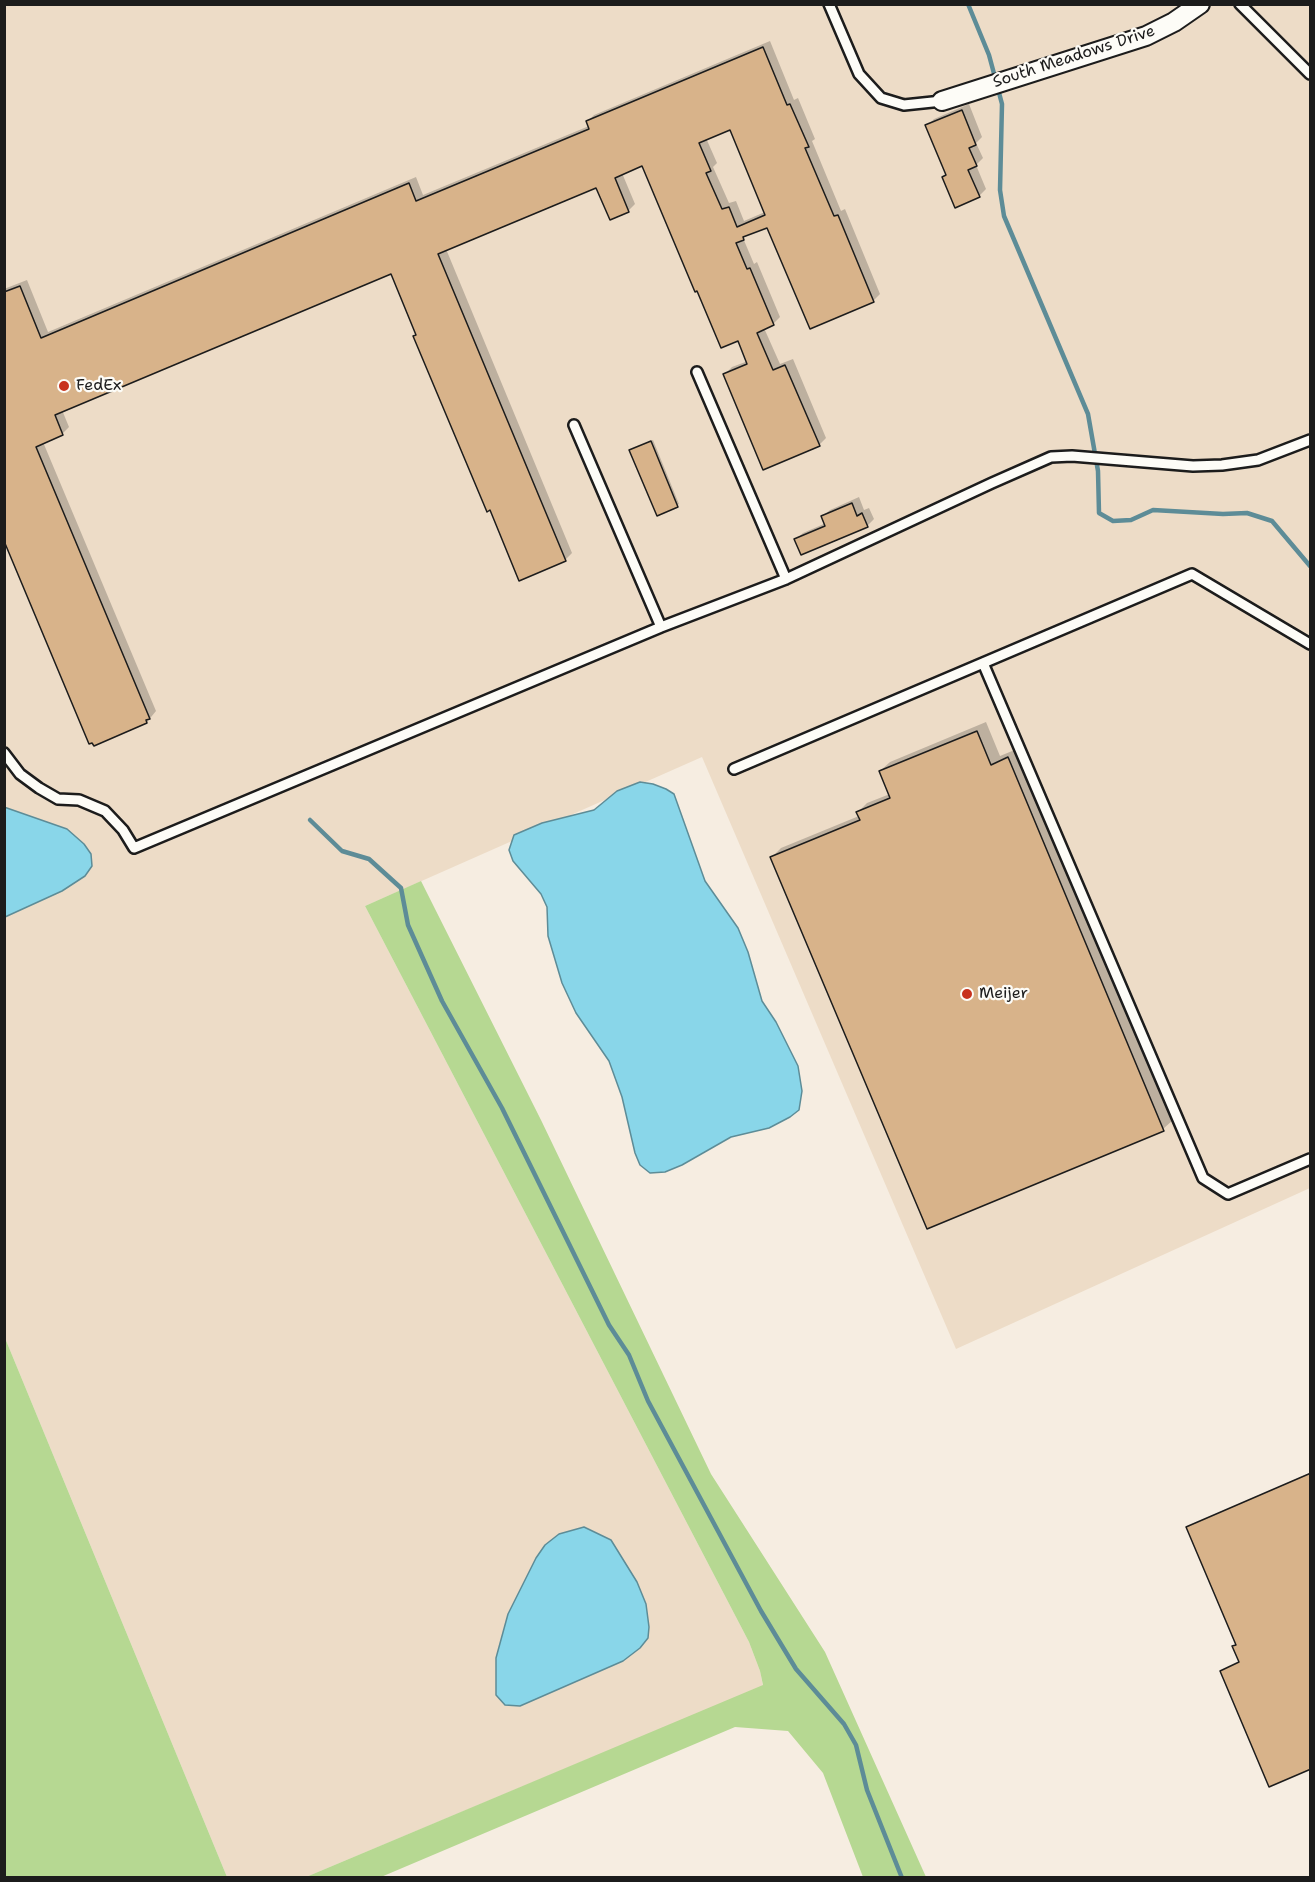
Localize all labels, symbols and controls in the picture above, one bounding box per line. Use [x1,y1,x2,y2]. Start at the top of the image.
street label: South Meadows Drive [990,22,1158,92]
place label: FedEx [76,376,121,396]
marker: FedEx [57,379,71,393]
place label: Meijer [979,984,1028,1004]
marker: Meijer [960,987,974,1001]

